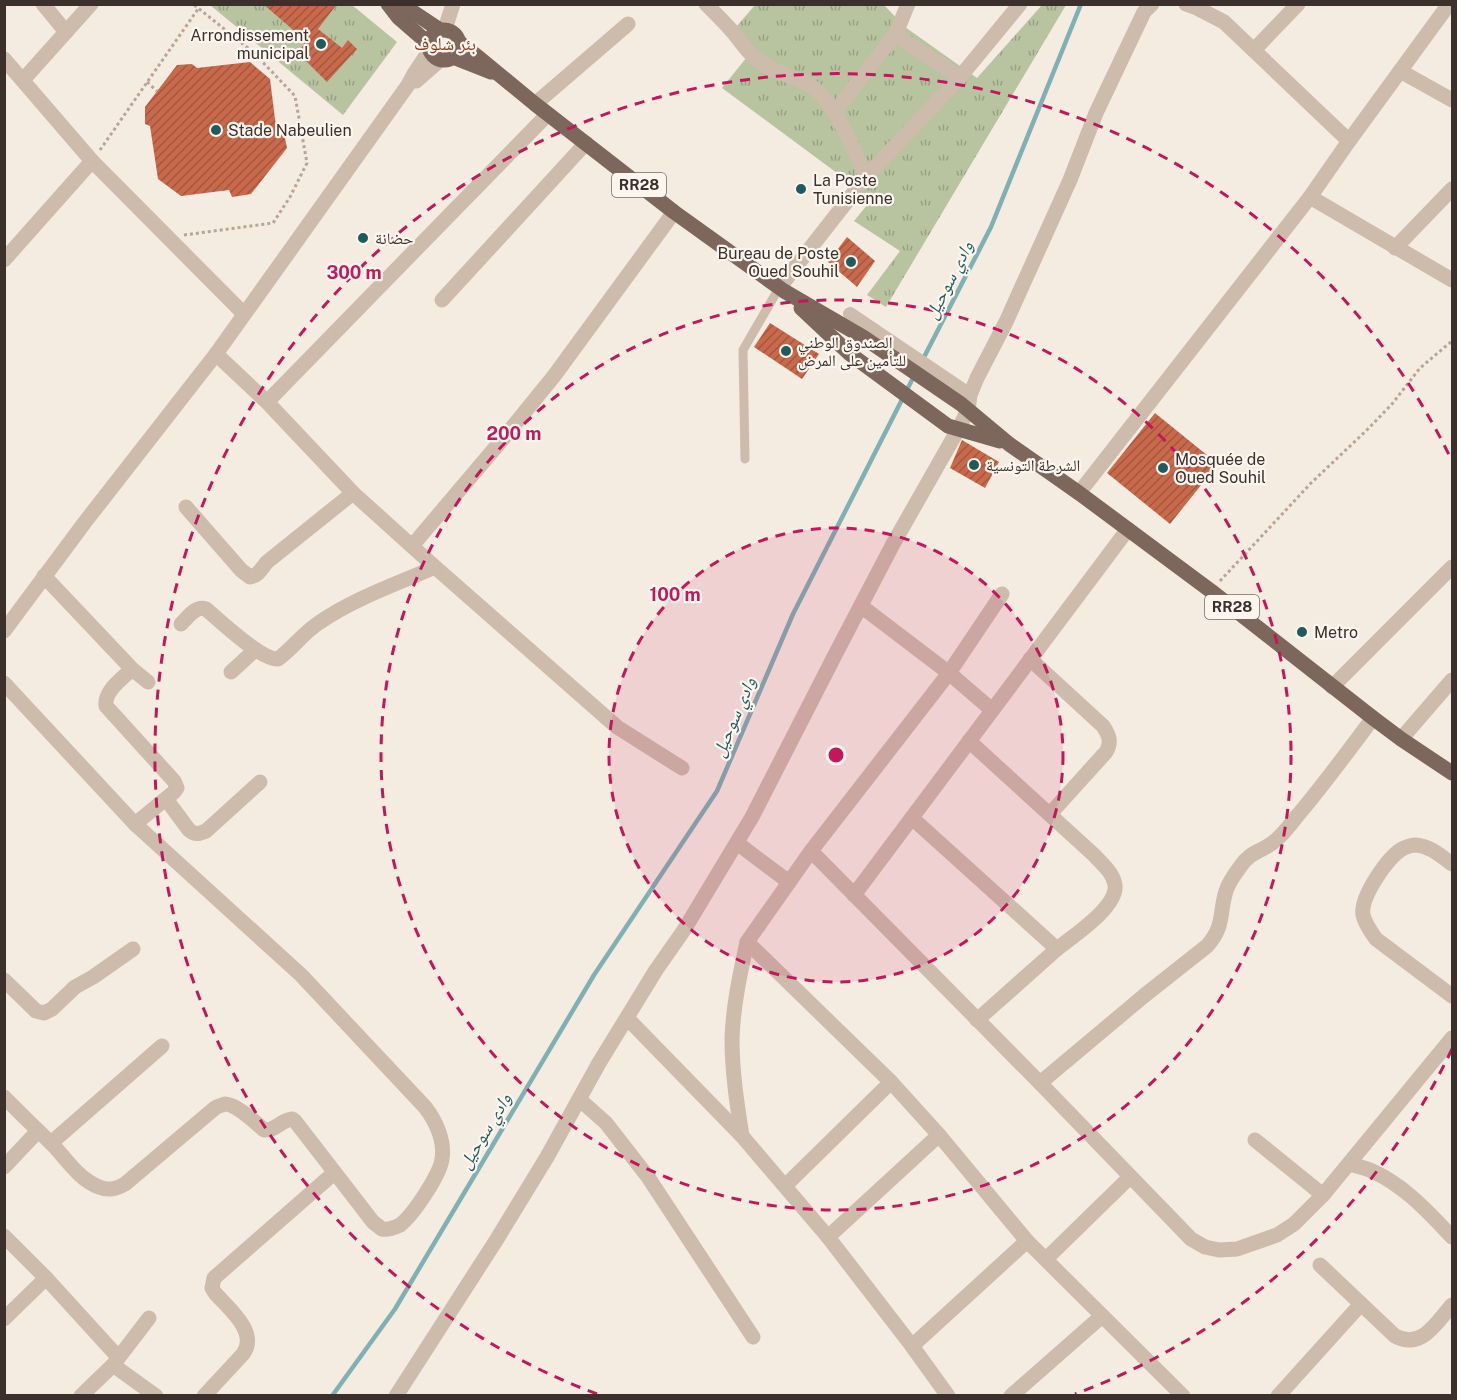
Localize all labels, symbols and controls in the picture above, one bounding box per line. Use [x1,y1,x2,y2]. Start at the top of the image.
place label: Arrondissement municipal [190,26,309,63]
district label: بئر شلوف [414,33,476,55]
marker: Arrondissement municipal [314,37,328,51]
place label: Stade Nabeulien [228,121,352,140]
marker: Stade Nabeulien [209,123,223,137]
place label: La Poste Tunisienne [813,171,893,208]
road number: RR28 [612,173,666,197]
marker: La Poste Tunisienne [794,182,808,196]
place label: حضانة [375,229,413,248]
marker: حضانة [356,231,370,245]
water label: وادي سوحيل [920,237,981,324]
place label: Bureau de Poste Oued Souhil [718,244,839,281]
marker: Bureau de Poste Oued Souhil [844,255,858,269]
text: 300 m [326,262,382,283]
place label: الصندوق الوطني للتأمين على المرض [798,333,906,371]
marker: الصندوق الوطني للتأمين على المرض [779,344,793,358]
text: 200 m [487,423,541,444]
place label: Mosquée de Oued Souhil [1175,450,1266,487]
place label: الشرطة التونسية [986,456,1080,475]
marker: الشرطة التونسية [967,458,981,472]
marker: Mosquée de Oued Souhil [1156,461,1170,475]
text: 100 m [649,584,701,605]
road number: RR28 [1205,595,1259,619]
place label: Metro [1314,623,1358,642]
marker: Metro [1295,625,1309,639]
water label: وادي سوحيل [707,673,764,762]
centre of rings [826,745,846,765]
water label: وادي سوحيل [454,1089,520,1175]

